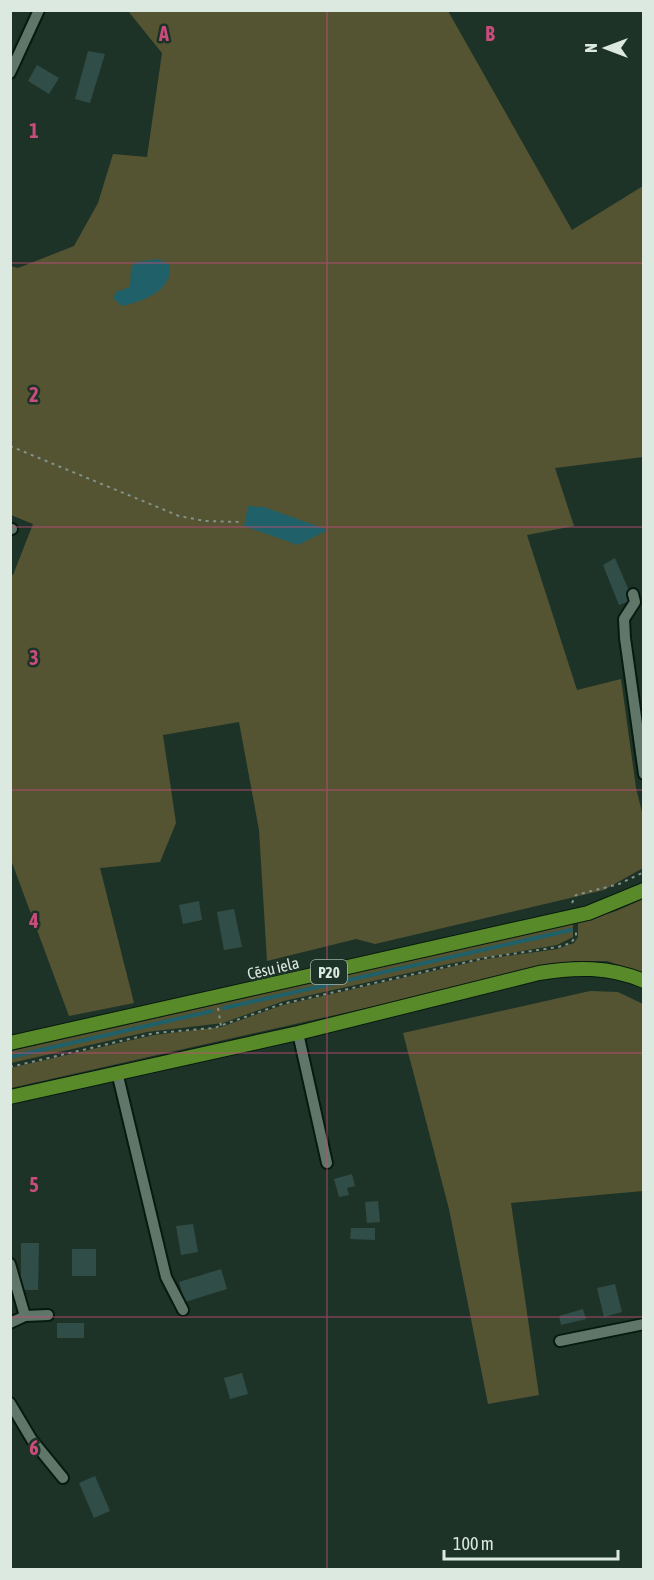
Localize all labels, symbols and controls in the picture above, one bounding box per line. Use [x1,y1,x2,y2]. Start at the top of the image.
north arrow [576,18,636,78]
text: A [158,22,169,45]
text: B [485,22,495,45]
text: N [582,43,600,53]
text: 1 [29,119,39,142]
text: 2 [29,383,39,406]
text: 3 [29,646,39,669]
text: 4 [28,909,39,932]
street label: Cēsu iela [245,953,301,983]
road number: P20 [311,960,347,984]
text: 5 [29,1173,39,1196]
text: 6 [29,1436,39,1459]
scale bar [444,1523,618,1561]
text: 100 m [453,1533,494,1554]

